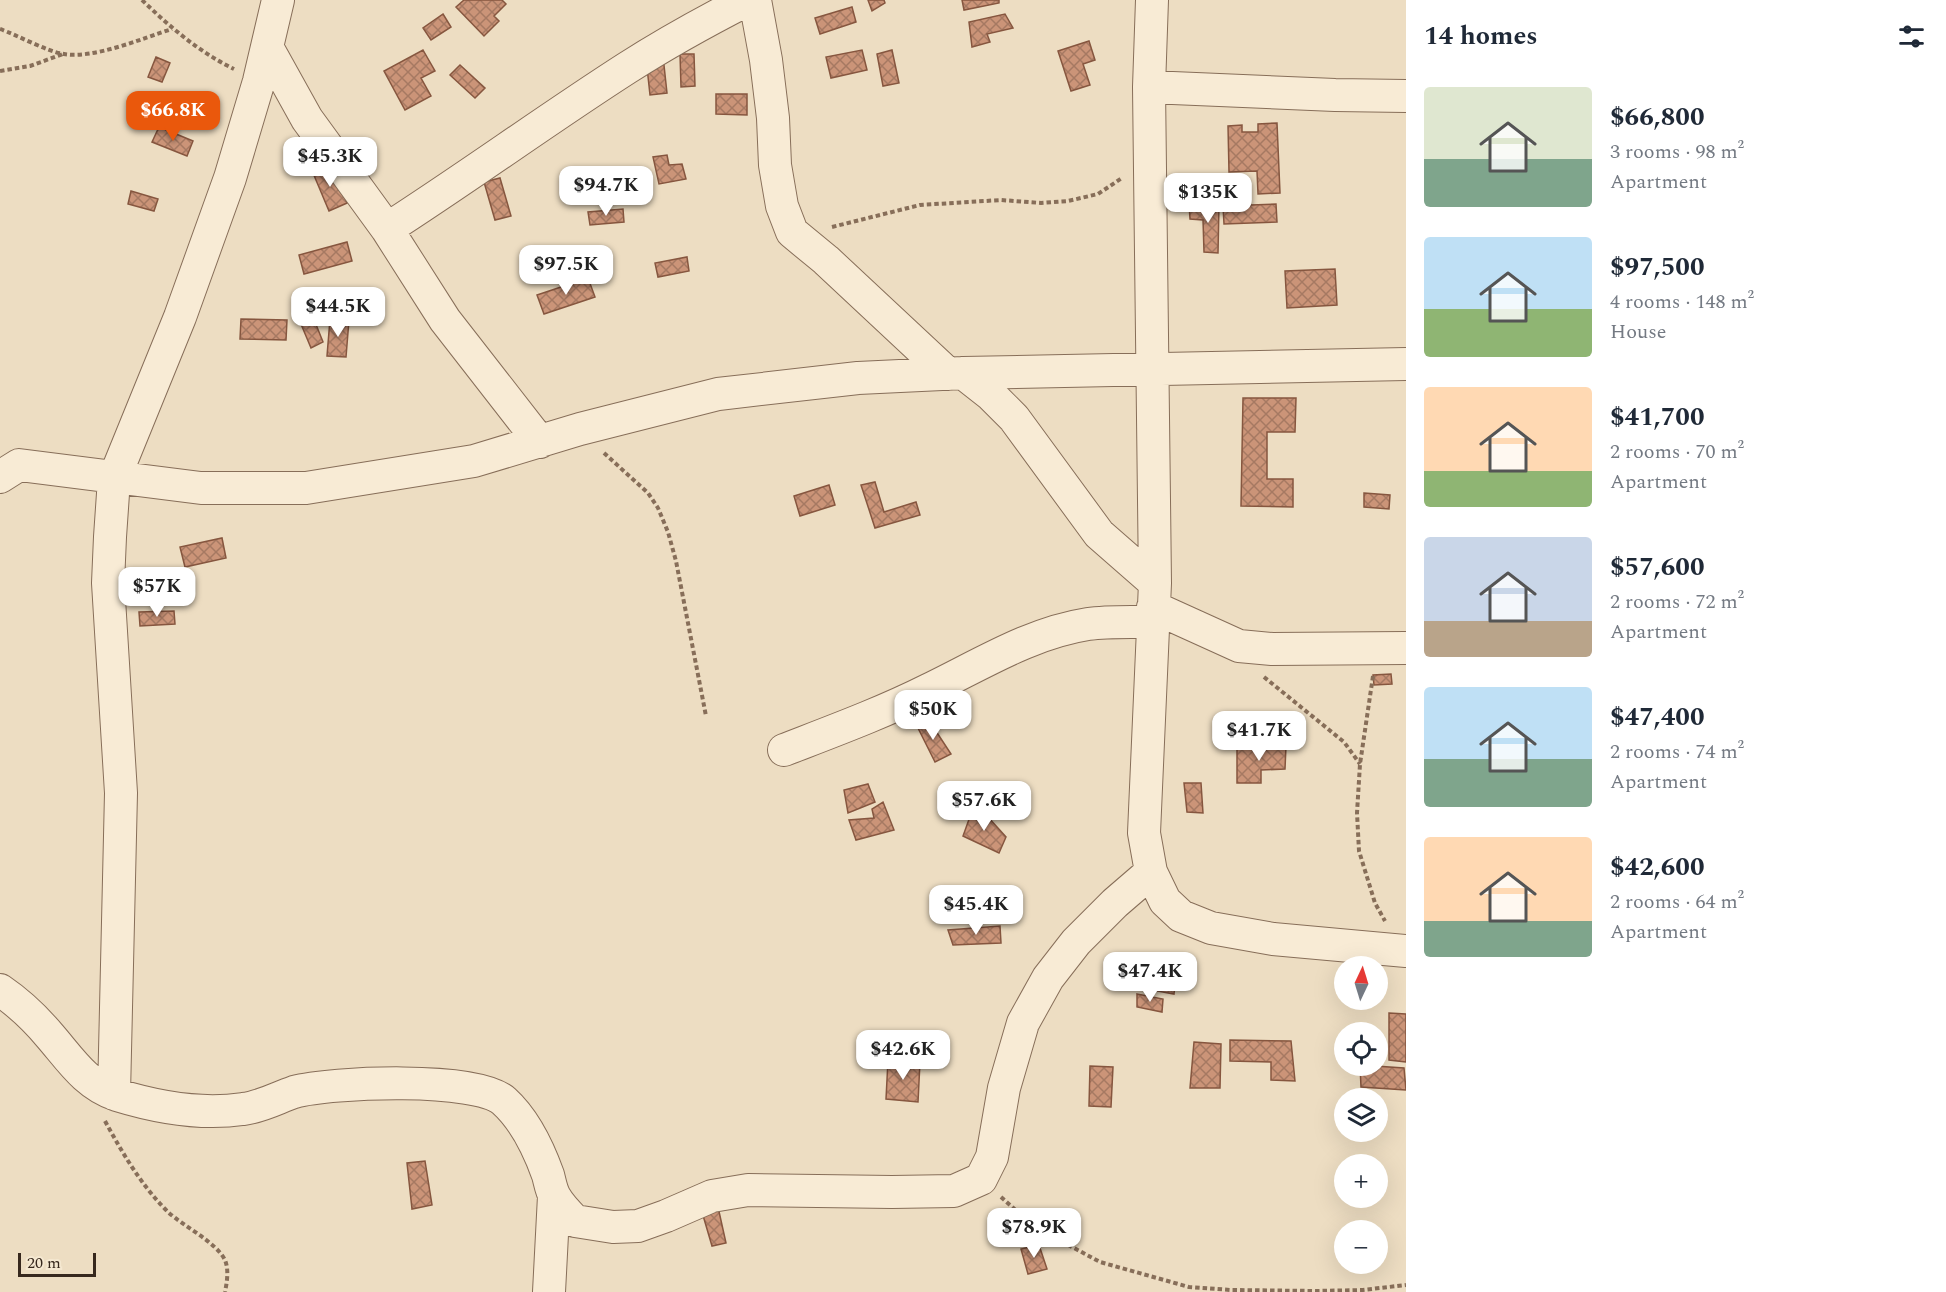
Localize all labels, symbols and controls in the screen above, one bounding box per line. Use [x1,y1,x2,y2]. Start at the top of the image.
text: 14 homes [1424,16,1538,56]
icon: filters [1895,20,1928,53]
pin: $66.8K [124,91,222,142]
text: $66.8K [140,95,206,125]
text: $66,800 [1610,97,1704,137]
icon: home [1472,111,1544,183]
pin: $45.3K [281,137,379,188]
text: 3 rooms · 98 m² [1610,137,1744,167]
text: $45.3K [297,141,363,171]
pin: $94.7K [557,166,655,217]
text: Apartment [1610,167,1707,197]
text: $94.7K [573,170,639,200]
pin: $135K [1166,173,1250,224]
text: $135K [1178,177,1238,207]
pin: $97.5K [517,245,615,296]
text: $97,500 [1610,247,1704,287]
text: $97.5K [533,249,599,279]
icon: home [1472,261,1544,333]
pin: $44.5K [289,287,387,338]
text: 4 rooms · 148 m² [1610,287,1754,317]
text: $44.5K [305,291,371,321]
text: House [1610,317,1667,347]
text: $41,700 [1610,397,1704,437]
icon: home [1472,411,1544,483]
text: 2 rooms · 70 m² [1610,437,1744,467]
text: Apartment [1610,467,1707,497]
text: $57,600 [1610,547,1704,587]
icon: home [1472,561,1544,633]
pin: $57K [121,567,193,618]
text: $57K [132,571,182,601]
text: 2 rooms · 72 m² [1610,587,1744,617]
text: Apartment [1610,617,1707,647]
pin: $50K [897,690,969,741]
text: $50K [908,694,958,724]
text: $47,400 [1610,697,1704,737]
pin: $41.7K [1210,711,1308,762]
icon: home [1472,711,1544,783]
text: $41.7K [1226,715,1292,745]
text: 2 rooms · 74 m² [1610,737,1744,767]
text: Apartment [1610,767,1707,797]
pin: $57.6K [935,781,1033,832]
text: $57.6K [951,785,1017,815]
text: $42,600 [1610,847,1704,887]
icon: home [1472,861,1544,933]
pin: $45.4K [927,885,1025,936]
text: 2 rooms · 64 m² [1610,887,1744,917]
text: $45.4K [943,889,1009,919]
text: Apartment [1610,917,1707,947]
pin: $47.4K [1101,952,1199,1003]
text: $47.4K [1117,956,1183,986]
north arrow [1334,956,1388,1010]
map controls [1334,956,1388,1274]
button: locate [1334,1022,1388,1076]
pin: $42.6K [854,1030,952,1081]
text: $42.6K [870,1034,936,1064]
button: layers [1334,1088,1388,1142]
button: + [1334,1154,1388,1208]
pin: $78.9K [985,1208,1083,1259]
text: $78.9K [1001,1212,1067,1242]
button: − [1334,1220,1388,1274]
scale bar [18,1250,96,1278]
text: 20 m [27,1251,61,1275]

